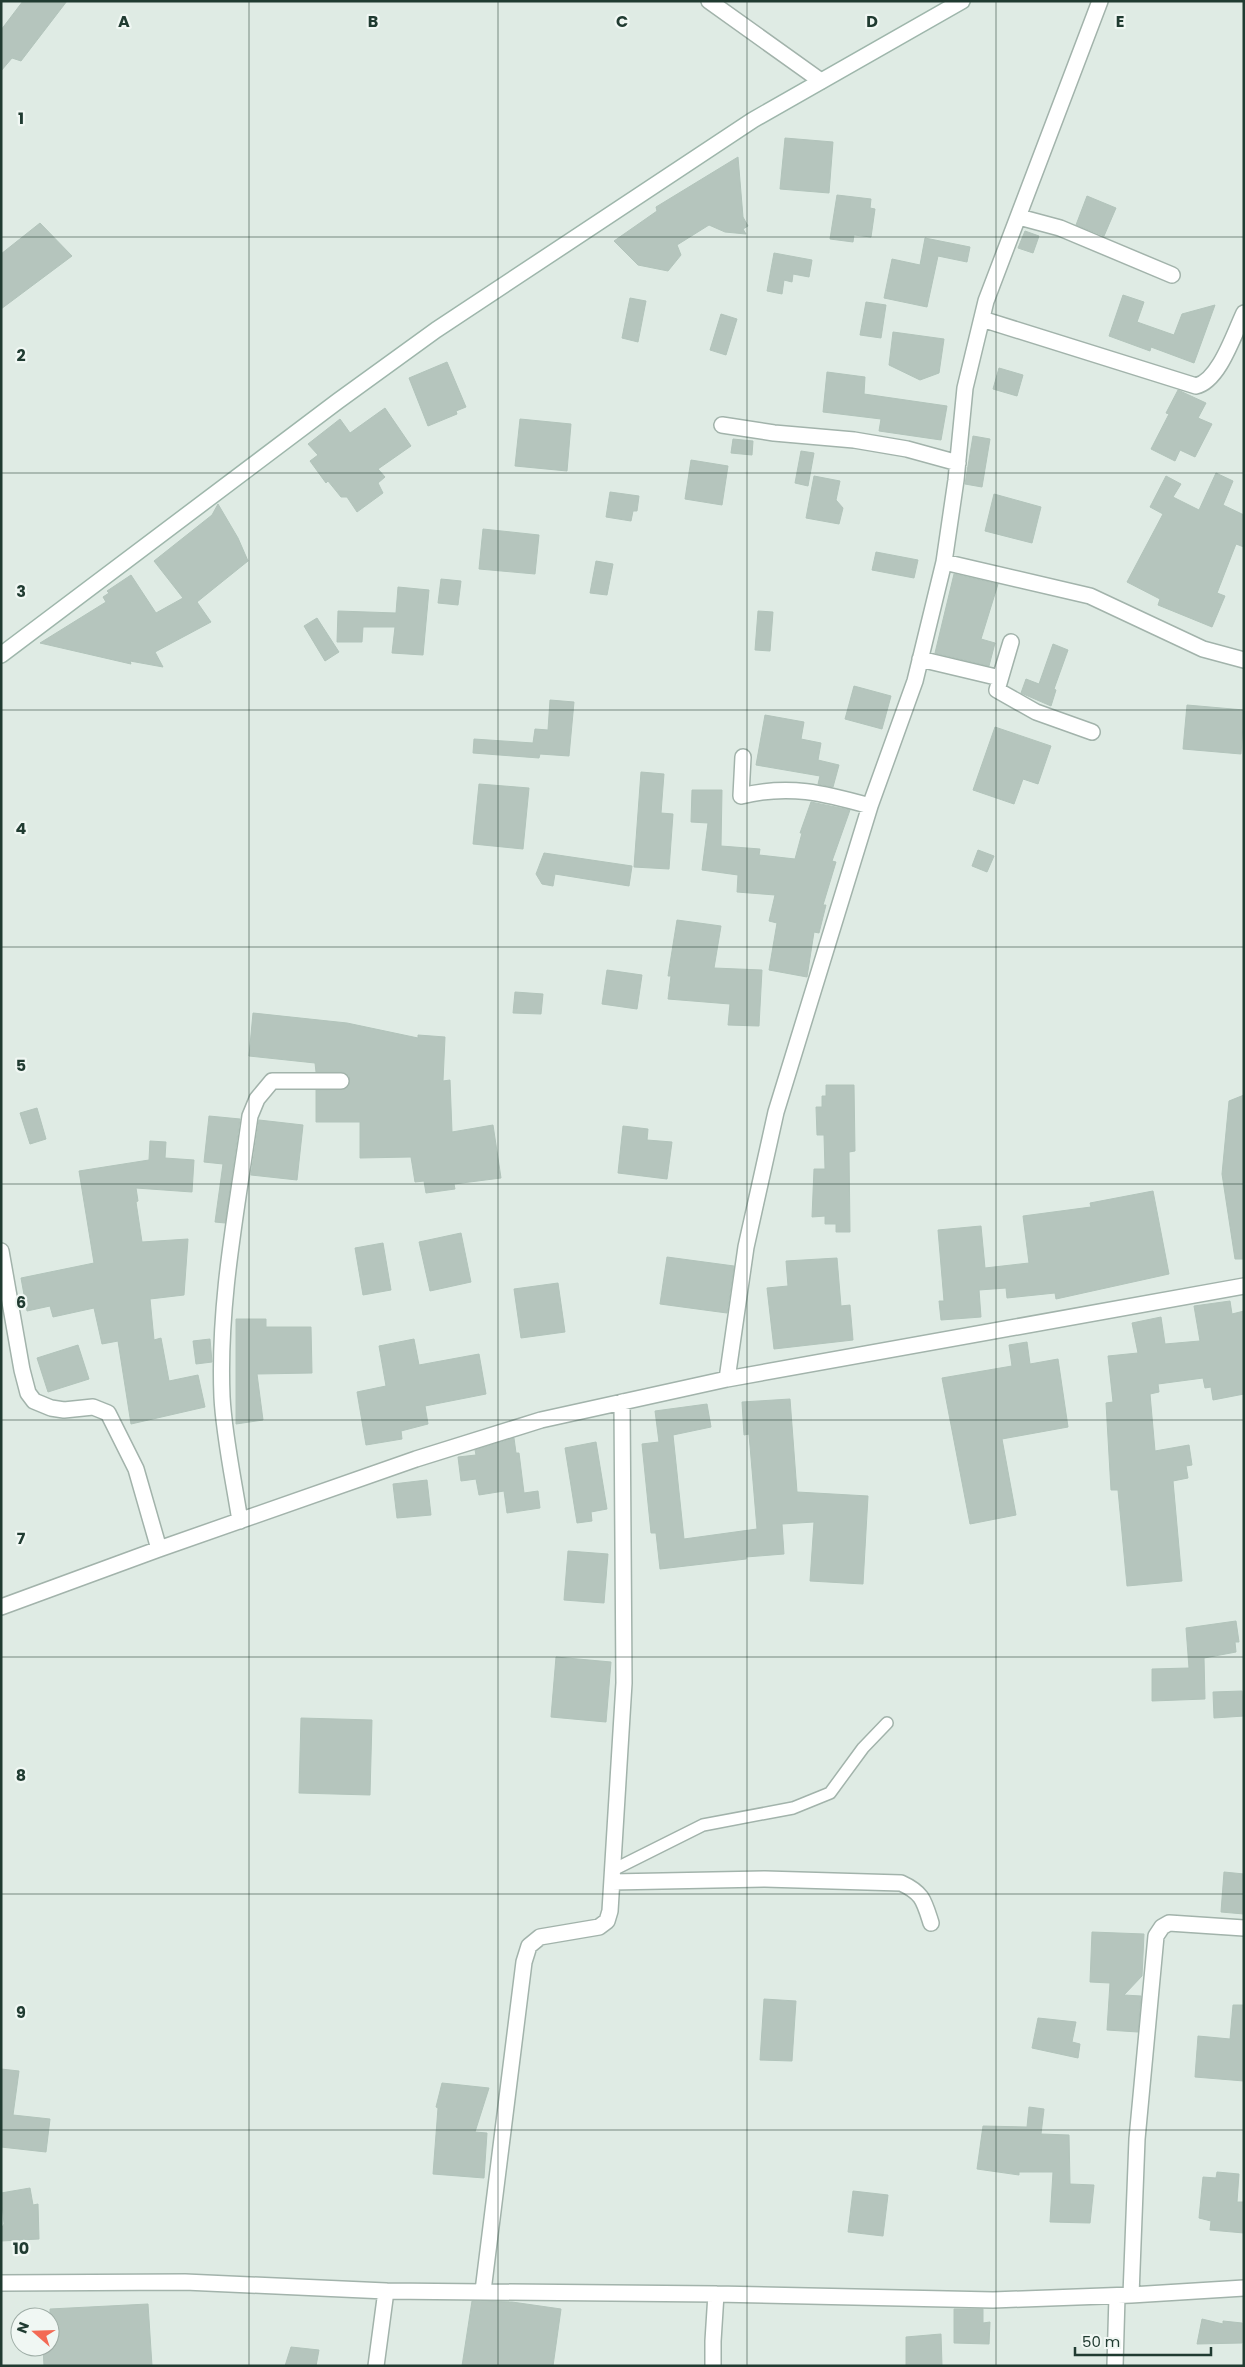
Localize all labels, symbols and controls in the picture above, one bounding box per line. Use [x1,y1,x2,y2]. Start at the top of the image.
text: A [118,10,130,33]
text: B [368,10,378,33]
text: C [616,10,628,33]
text: D [866,10,878,33]
text: E [1116,10,1124,33]
text: 1 [18,107,24,130]
text: 2 [16,344,26,367]
text: 3 [16,580,26,603]
text: 4 [16,817,27,840]
text: 5 [16,1054,26,1077]
text: 6 [16,1291,26,1314]
text: 7 [17,1527,26,1550]
text: 8 [16,1764,26,1787]
text: 9 [16,2001,26,2024]
text: 10 [13,2237,29,2260]
north arrow [10,2307,60,2357]
text: N [12,2319,34,2336]
scale bar [1075,2324,1211,2356]
text: 50 m [1082,2331,1120,2352]

